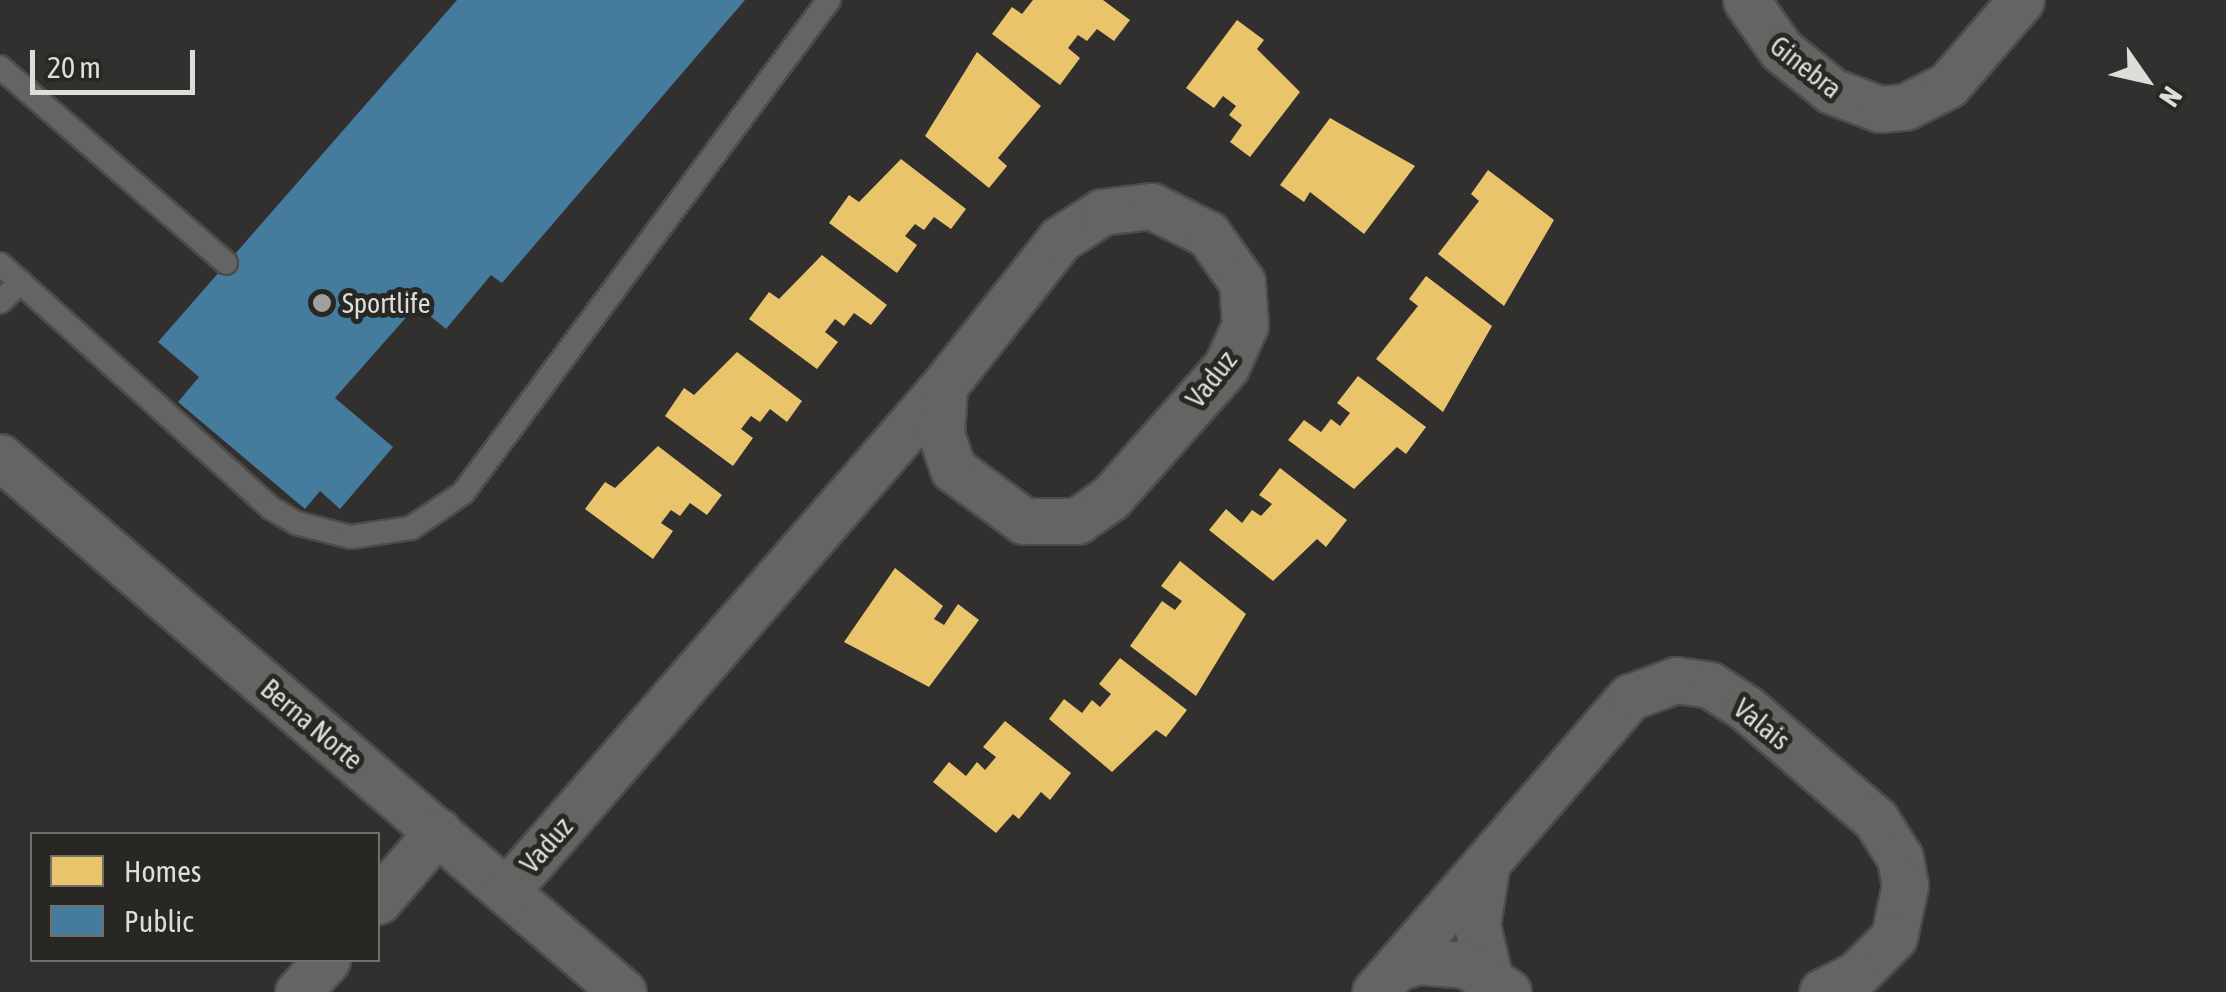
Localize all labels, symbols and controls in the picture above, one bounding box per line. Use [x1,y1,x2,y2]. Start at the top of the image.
street label: Ginebra [1764,29,1848,105]
scale bar [35,30,200,92]
north arrow [2096,30,2196,130]
text: 20 m [47,50,101,84]
text: N [2153,81,2189,113]
place label: Sportlife [342,286,431,320]
marker: Sportlife [311,292,333,314]
street label: Vaduz [1178,344,1244,414]
street label: Berna Norte [254,672,370,776]
street label: Valais [1727,691,1797,757]
street label: Vaduz [513,810,579,880]
legend [30,832,380,962]
text: Homes [124,854,201,888]
text: Public [124,904,193,938]

